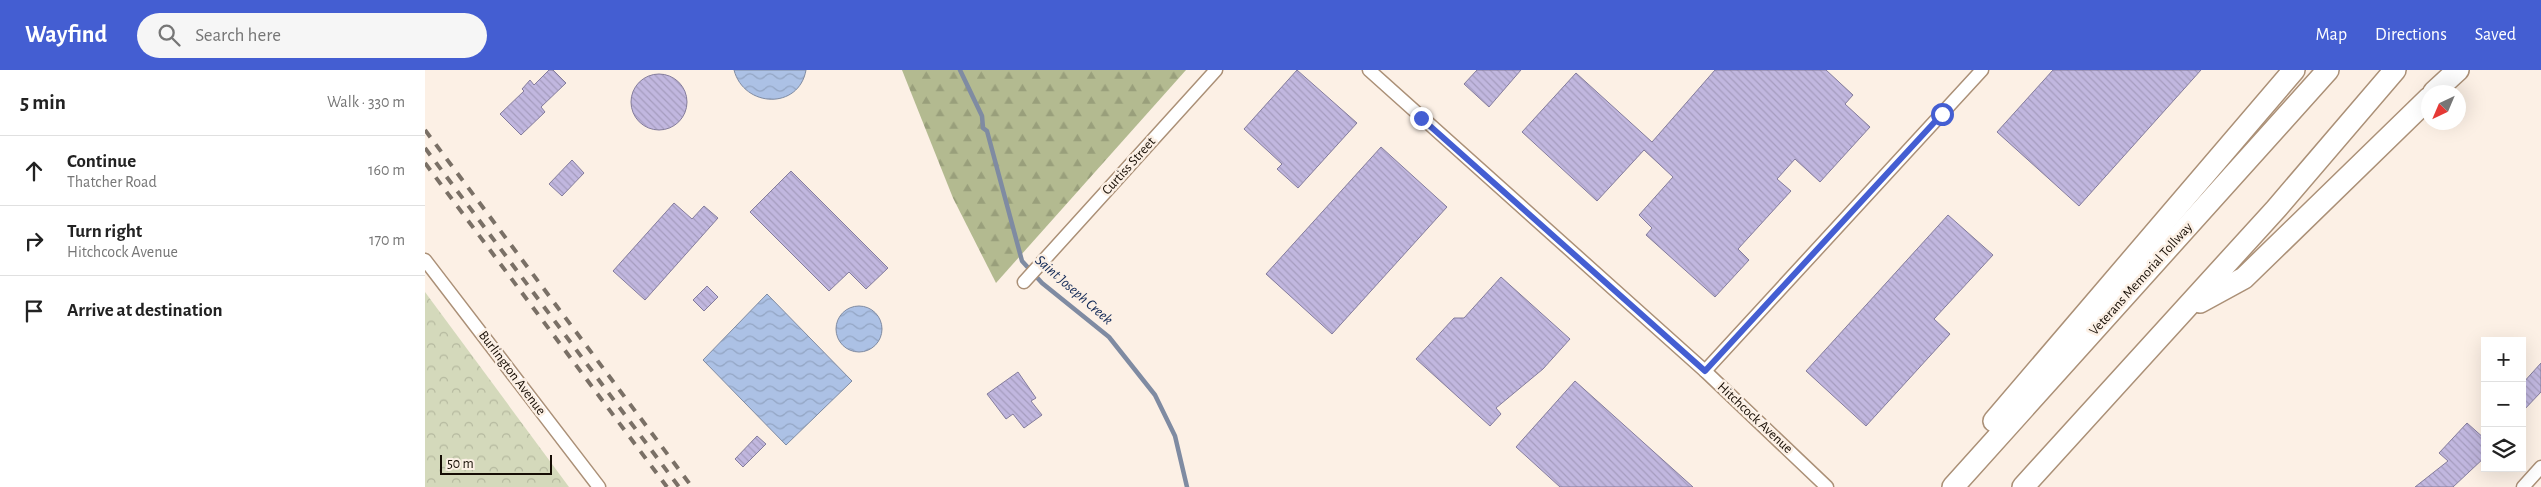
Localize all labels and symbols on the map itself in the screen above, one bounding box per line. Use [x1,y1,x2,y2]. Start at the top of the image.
north arrow [2421,85,2466,130]
route start [1931,103,1954,126]
route end [1410,107,1433,130]
street label: Curtiss Street [1100,134,1159,197]
street label: Veterans Memorial Tollway [2087,220,2195,338]
water label: Saint Joseph Creek [1032,252,1116,328]
street label: Burlington Avenue [476,328,548,418]
street label: Hitchcock Avenue [1715,380,1795,456]
scale bar [440,452,553,475]

